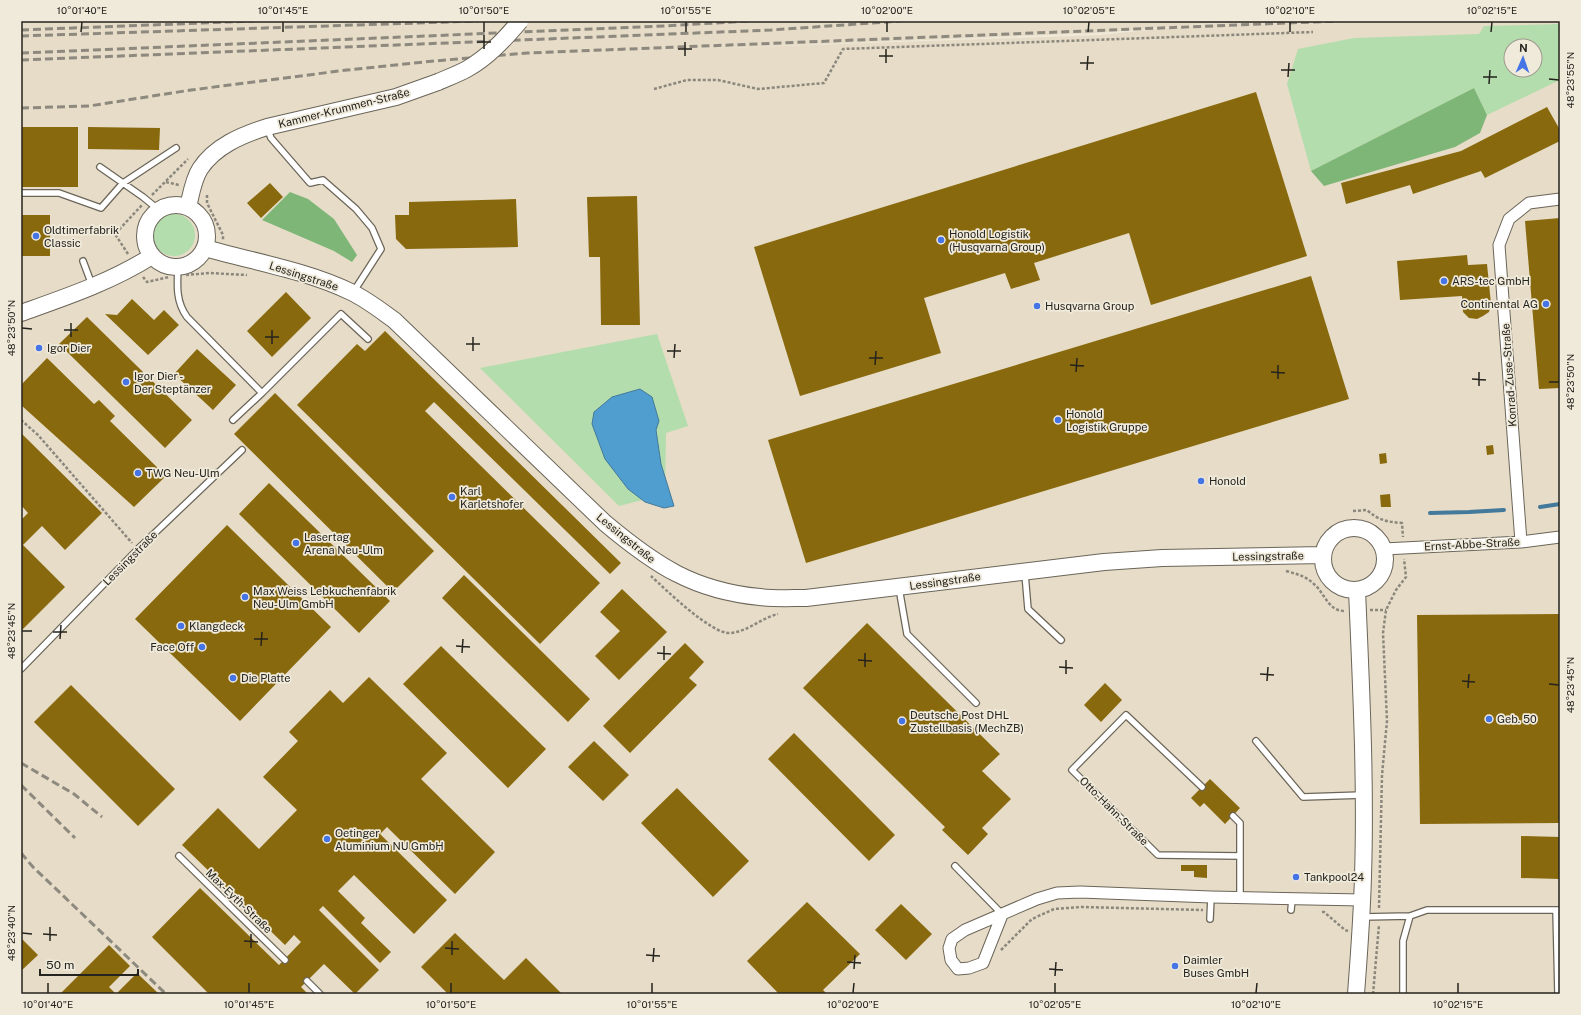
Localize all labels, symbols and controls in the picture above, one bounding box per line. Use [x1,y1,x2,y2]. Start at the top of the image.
text: 10°01'40"E [57,4,107,16]
text: 10°01'45"E [258,4,308,16]
text: 10°01'50"E [459,4,509,16]
text: 10°01'55"E [661,4,711,16]
text: 10°02'00"E [861,4,913,16]
text: 10°02'05"E [1063,4,1115,16]
text: 10°02'10"E [1265,4,1315,16]
text: 10°02'15"E [1467,4,1517,16]
north arrow [1503,38,1543,78]
text: N [1519,42,1528,54]
text: 48°23'55"N [1564,52,1576,108]
street label: Kammer-Krummen-Straße [277,86,411,130]
place label: Oldtimerfabrik Classic [44,224,119,249]
place label: Honold Logistik (Husqvarna Group) [949,228,1045,253]
marker: Oldtimerfabrik Classic [31,231,41,241]
marker: Honold Logistik (Husqvarna Group) [936,235,946,245]
street label: Lessingstraße [268,259,340,293]
place label: ARS-tec GmbH [1452,275,1530,287]
marker: ARS-tec GmbH [1439,276,1449,286]
place label: Continental AG [1461,298,1538,310]
marker: Continental AG [1541,299,1551,309]
text: 48°23'50"N [5,300,17,356]
place label: Husqvarna Group [1045,300,1135,312]
marker: Husqvarna Group [1032,301,1042,311]
street label: Konrad-Zuse-Straße [1499,323,1519,427]
place label: Igor Dier [47,342,91,354]
marker: Igor Dier [34,343,44,353]
text: 48°23'50"N [1564,354,1576,410]
place label: Igor Dier - Der Steptänzer [134,370,211,395]
marker: Igor Dier - Der Steptänzer [121,377,131,387]
place label: Honold Logistik Gruppe [1066,408,1147,433]
marker: Honold Logistik Gruppe [1053,415,1063,425]
place label: TWG Neu-Ulm [146,467,219,479]
marker: TWG Neu-Ulm [133,468,143,478]
place label: Honold [1209,475,1246,487]
marker: Honold [1196,476,1206,486]
place label: Karl Karletshofer [460,485,524,510]
marker: Karl Karletshofer [447,492,457,502]
street label: Lessingstraße [594,511,658,565]
street label: Lessingstraße [100,528,160,588]
place label: Lasertag Arena Neu-Ulm [304,531,383,556]
street label: Ernst-Abbe-Straße [1424,535,1520,553]
marker: Lasertag Arena Neu-Ulm [291,538,301,548]
street label: Lessingstraße [1232,549,1304,563]
street label: Lessingstraße [909,570,981,592]
place label: Max Weiss Lebkuchenfabrik Neu-Ulm GmbH [253,585,396,610]
marker: Max Weiss Lebkuchenfabrik Neu-Ulm GmbH [240,592,250,602]
text: 48°23'45"N [5,603,17,659]
place label: Klangdeck [189,620,244,632]
marker: Klangdeck [176,621,186,631]
place label: Face Off [150,641,195,653]
marker: Face Off [197,642,207,652]
text: 48°23'45"N [1564,657,1576,713]
place label: Die Platte [241,672,290,684]
marker: Die Platte [228,673,238,683]
place label: Deutsche Post DHL Zustellbasis (MechZB) [910,709,1024,734]
place label: Geb. 50 [1497,713,1537,725]
marker: Geb. 50 [1484,714,1494,724]
marker: Deutsche Post DHL Zustellbasis (MechZB) [897,716,907,726]
street label: Otto-Hahn-Straße [1077,774,1151,848]
place label: Oetinger Aluminium NU GmbH [335,827,444,852]
marker: Oetinger Aluminium NU GmbH [322,834,332,844]
street label: Max-Eyth-Straße [204,866,274,936]
place label: Tankpool24 [1304,871,1364,883]
marker: Tankpool24 [1291,872,1301,882]
text: 48°23'40"N [5,905,17,961]
scale bar [40,951,138,977]
place label: Daimler Buses GmbH [1183,954,1249,979]
text: 50 m [46,958,74,972]
marker: Daimler Buses GmbH [1170,961,1180,971]
text: 10°01'40"E [23,998,73,1010]
text: 10°01'45"E [224,998,274,1010]
text: 10°01'50"E [426,998,476,1010]
text: 10°01'55"E [627,998,677,1010]
text: 10°02'00"E [827,998,879,1010]
text: 10°02'05"E [1029,998,1081,1010]
text: 10°02'10"E [1231,998,1281,1010]
text: 10°02'15"E [1433,998,1483,1010]

